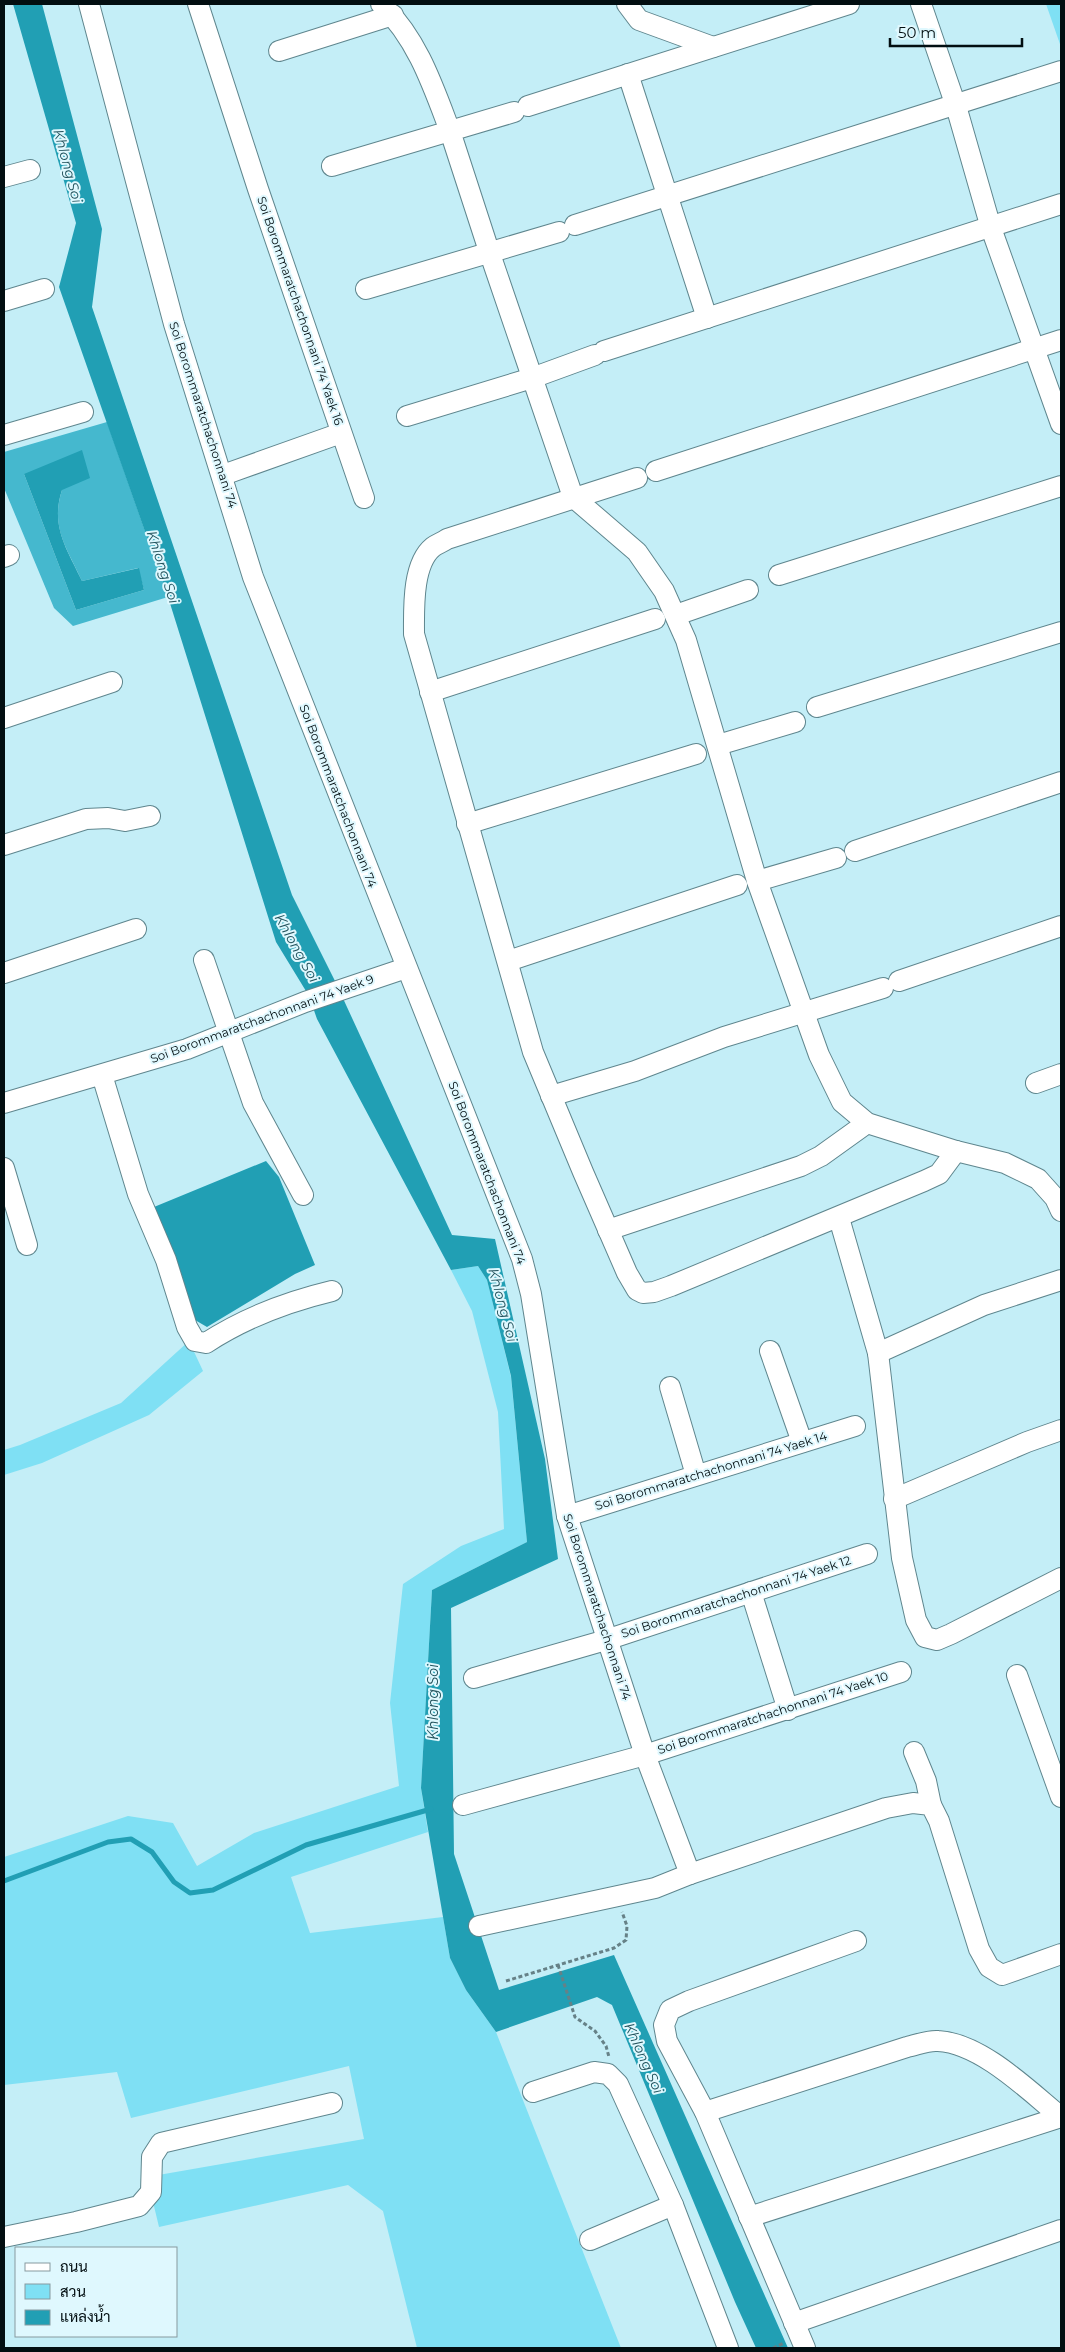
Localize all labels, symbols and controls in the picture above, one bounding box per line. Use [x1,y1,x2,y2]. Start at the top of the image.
scale bar [890,15,1022,47]
text: 50 m [898,23,936,42]
water label: Khlong Soi [49,127,87,205]
street label: Soi Borommaratchachonnani 74 Yaek 16 [254,194,347,427]
street label: Soi Borommaratchachonnani 74 [166,320,241,510]
water label: Khlong Soi [143,528,183,606]
street label: Soi Borommaratchachonnani 74 [297,702,380,889]
water label: Khlong Soi [271,910,323,986]
street label: Soi Borommaratchachonnani 74 Yaek 9 [148,971,376,1066]
street label: Soi Borommaratchachonnani 74 [446,1079,529,1266]
water label: Khlong Soi [484,1266,522,1344]
street label: Soi Borommaratchachonnani 74 Yaek 14 [593,1428,829,1513]
street label: Soi Borommaratchachonnani 74 [560,1512,635,1702]
street label: Soi Borommaratchachonnani 74 Yaek 12 [619,1552,853,1641]
water label: Khlong Soi [424,1664,442,1740]
street label: Soi Borommaratchachonnani 74 Yaek 10 [656,1668,890,1757]
water label: Khlong Soi [620,2020,668,2097]
legend [15,2247,178,2337]
text: ถนน [60,2257,88,2276]
text: สวน [60,2282,86,2301]
text: แหล่งน้ำ [60,2304,111,2326]

